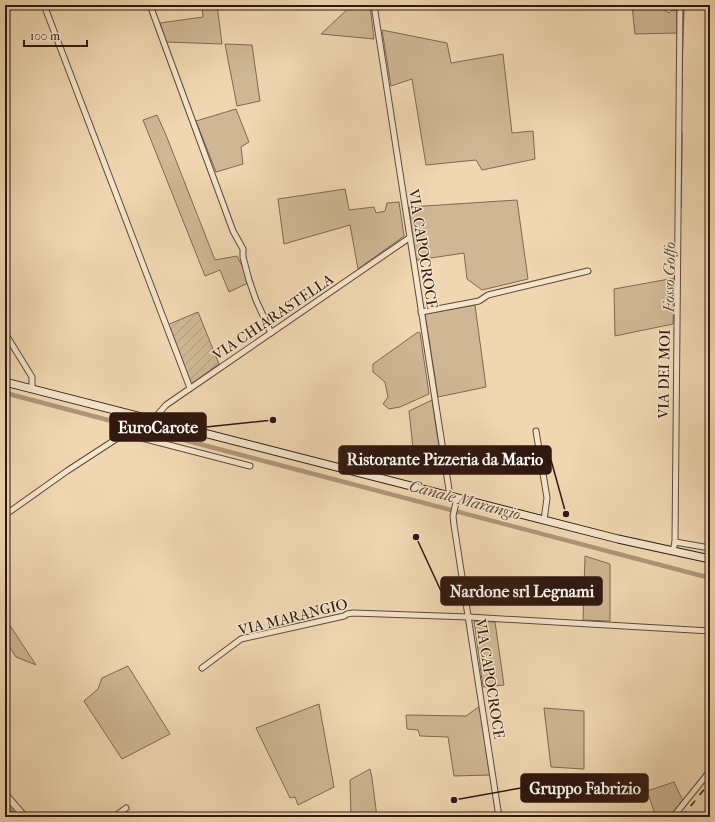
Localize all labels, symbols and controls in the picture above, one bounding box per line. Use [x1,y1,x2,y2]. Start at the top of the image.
scale bar [24,22,87,48]
text: 100 m [30,29,60,43]
street label: VIA CAPOCROCE [404,187,441,310]
water label: Fosso Golfo [659,241,679,313]
street label: VIA CHIARASTELLA [208,270,337,365]
street label: VIA DEI MOI [654,329,674,420]
callout: EuroCarote [110,413,206,441]
text: EuroCarote [118,418,198,437]
callout: Ristorante Pizzeria da Mario [339,446,551,474]
text: Ristorante Pizzeria da Mario [347,450,543,469]
water label: Canale Marangio [407,476,523,524]
callout: Nardone srl Legnami [441,577,602,605]
text: Nardone srl Legnami [450,582,595,602]
street label: VIA MARANGIO [235,595,350,640]
street label: VIA CAPOCROCE [471,617,508,740]
callout: Gruppo Fabrizio [521,774,648,802]
text: Gruppo Fabrizio [529,779,641,799]

